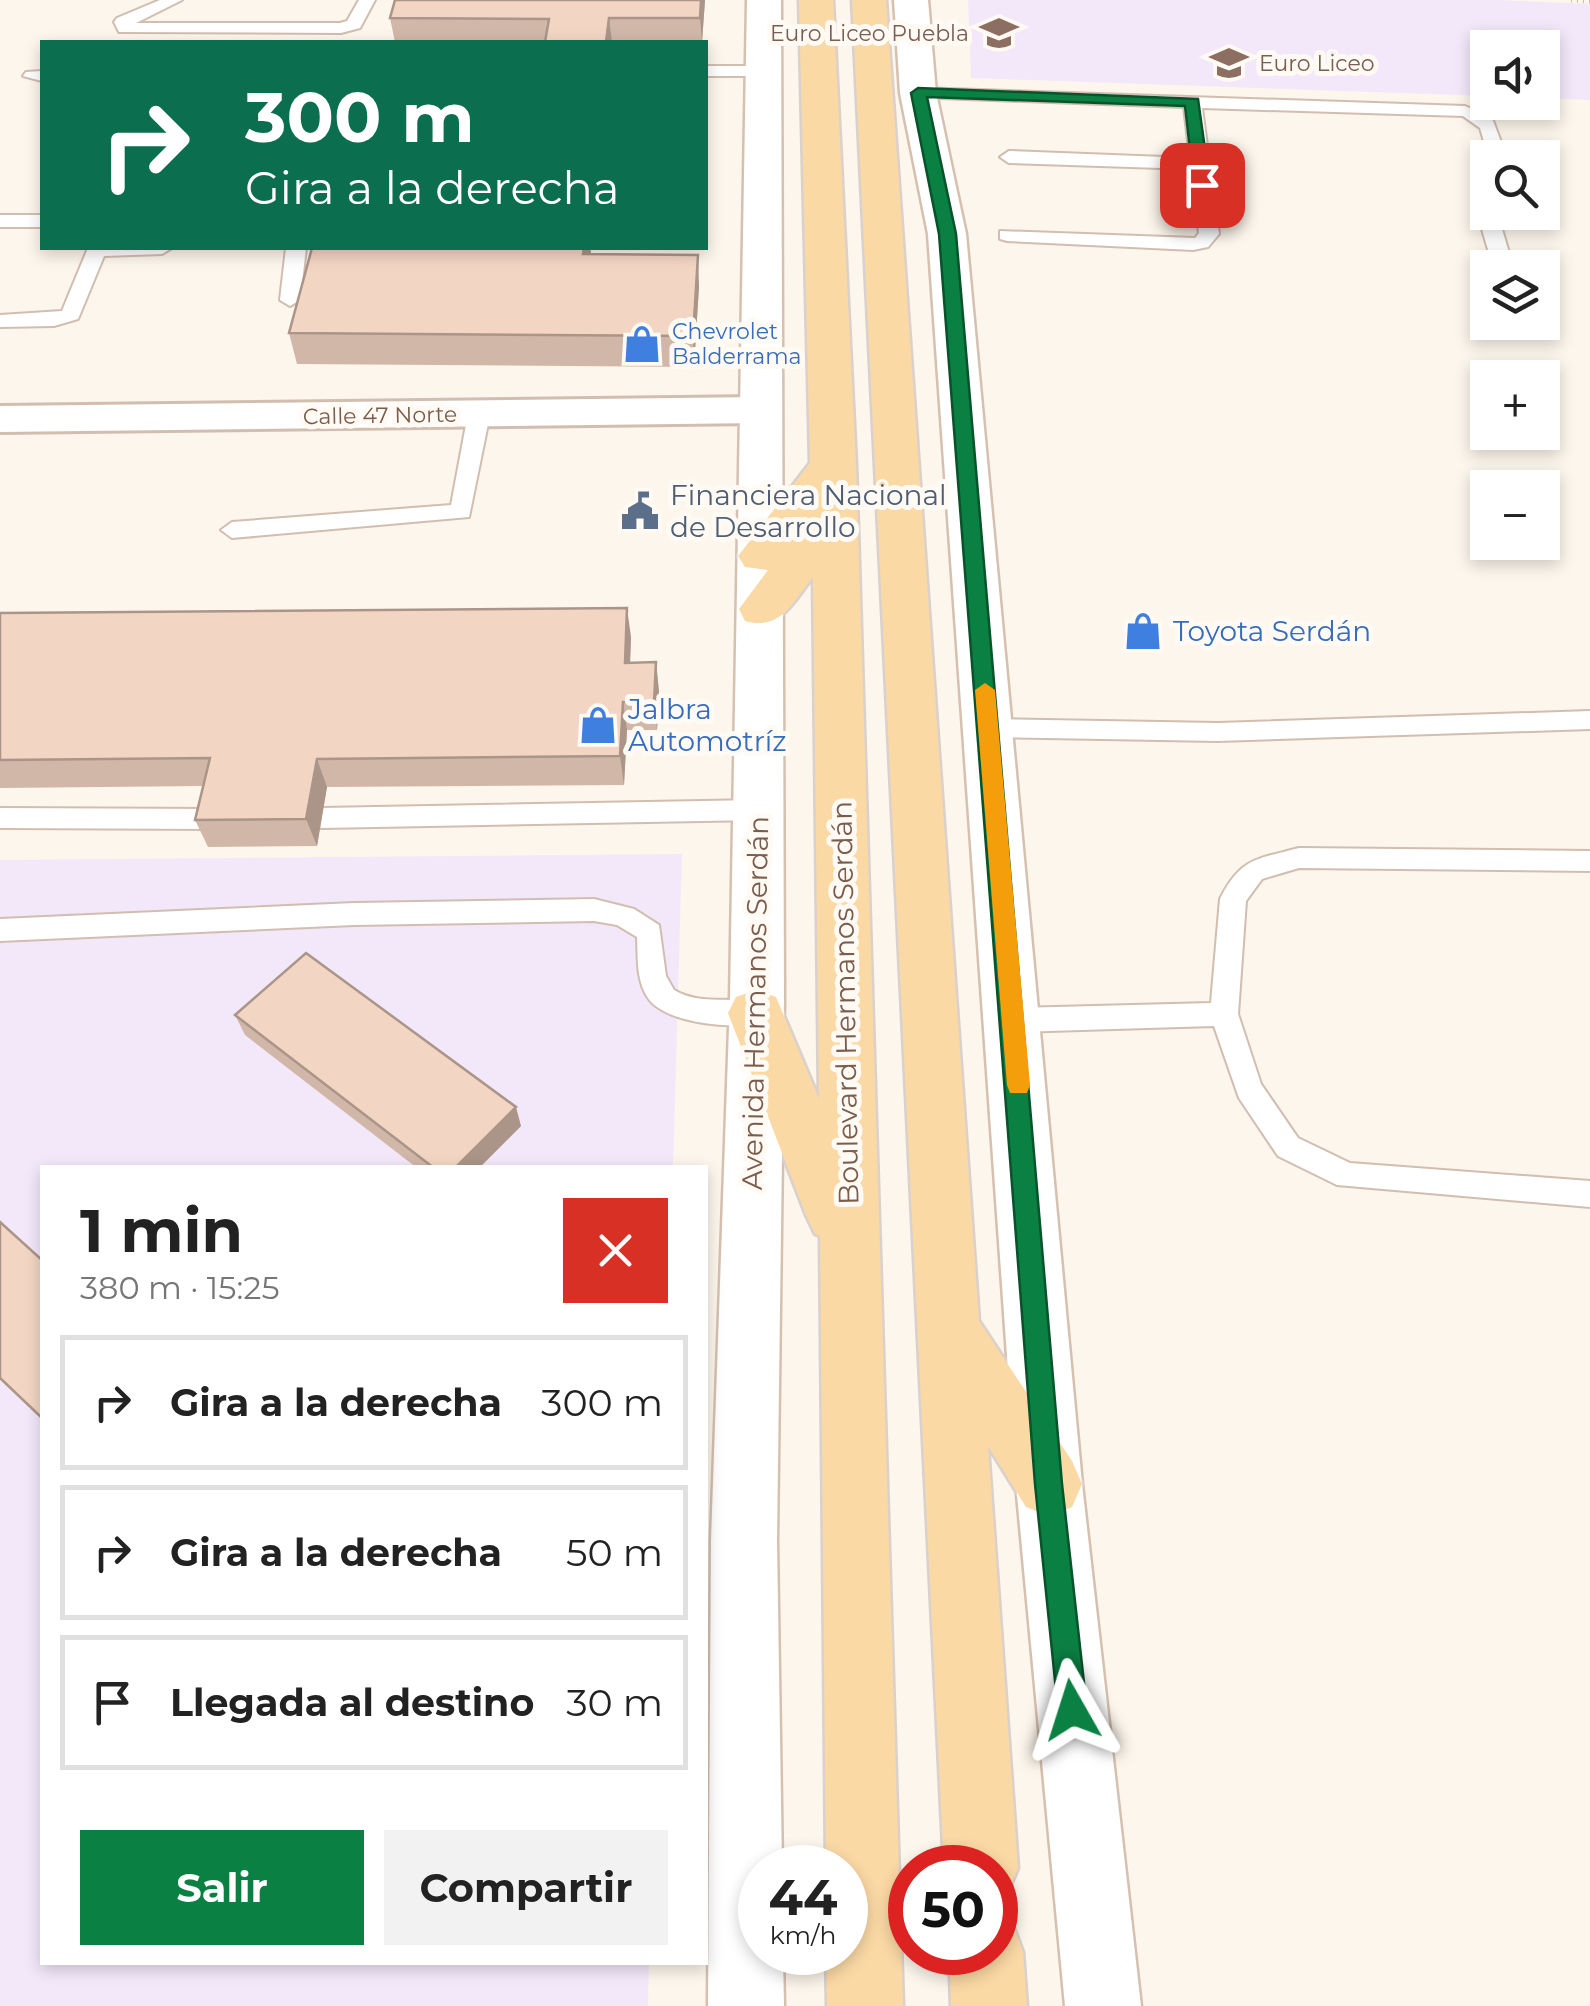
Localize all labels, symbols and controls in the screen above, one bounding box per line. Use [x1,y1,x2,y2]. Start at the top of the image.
school or university icon: Euro Liceo Puebla [978,12,1020,54]
place label: Euro Liceo Puebla [770,20,969,47]
map controls [1470,30,1560,560]
button: sound [1470,30,1560,120]
school or university icon: Euro Liceo [1208,42,1250,84]
place label: Euro Liceo [1259,50,1375,77]
text: 300 m [245,74,475,160]
icon: right [80,80,210,210]
button: search [1470,140,1560,230]
pin [1160,143,1245,228]
icon: arrive [1175,158,1230,213]
text: Gira a la derecha [245,160,620,215]
button: layers [1470,250,1560,340]
place label: Chevrolet Balderrama [672,318,802,370]
shop icon: Chevrolet Balderrama [621,323,663,365]
button: + [1470,360,1560,450]
street label: Calle 47 Norte [303,401,457,430]
button: − [1470,470,1560,560]
place label: Financiera Nacional de Desarrollo [670,478,946,544]
public building icon: Financiera Nacional de Desarrollo [619,490,661,532]
shop icon: Toyota Serdán [1122,610,1164,652]
place label: Toyota Serdán [1173,614,1371,648]
place label: Jalbra Automotríz [627,692,787,758]
shop icon: Jalbra Automotríz [577,704,619,746]
street label: Boulevard Hermanos Serdán [824,801,866,1205]
street label: Avenida Hermanos Serdán [735,816,775,1190]
text: 1 min [80,1194,243,1267]
button: close [563,1198,668,1303]
text: 380 m · 15:25 [80,1268,280,1307]
icon: right [85,1375,140,1430]
text: Gira a la derecha [170,1379,502,1426]
text: 300 m [541,1379,663,1426]
icon: right [85,1525,140,1580]
text: Gira a la derecha [170,1529,502,1576]
text: 50 m [566,1529,663,1576]
position arrow [1020,1658,1124,1762]
icon: arrive [85,1675,140,1730]
text: Llegada al destino [170,1679,534,1726]
text: 30 m [566,1679,663,1726]
button: Salir [80,1830,364,1945]
button: Compartir [384,1830,668,1945]
speed limit sign: 50 [888,1845,1018,1975]
text: 44 [769,1867,837,1928]
text: km/h [770,1920,836,1950]

